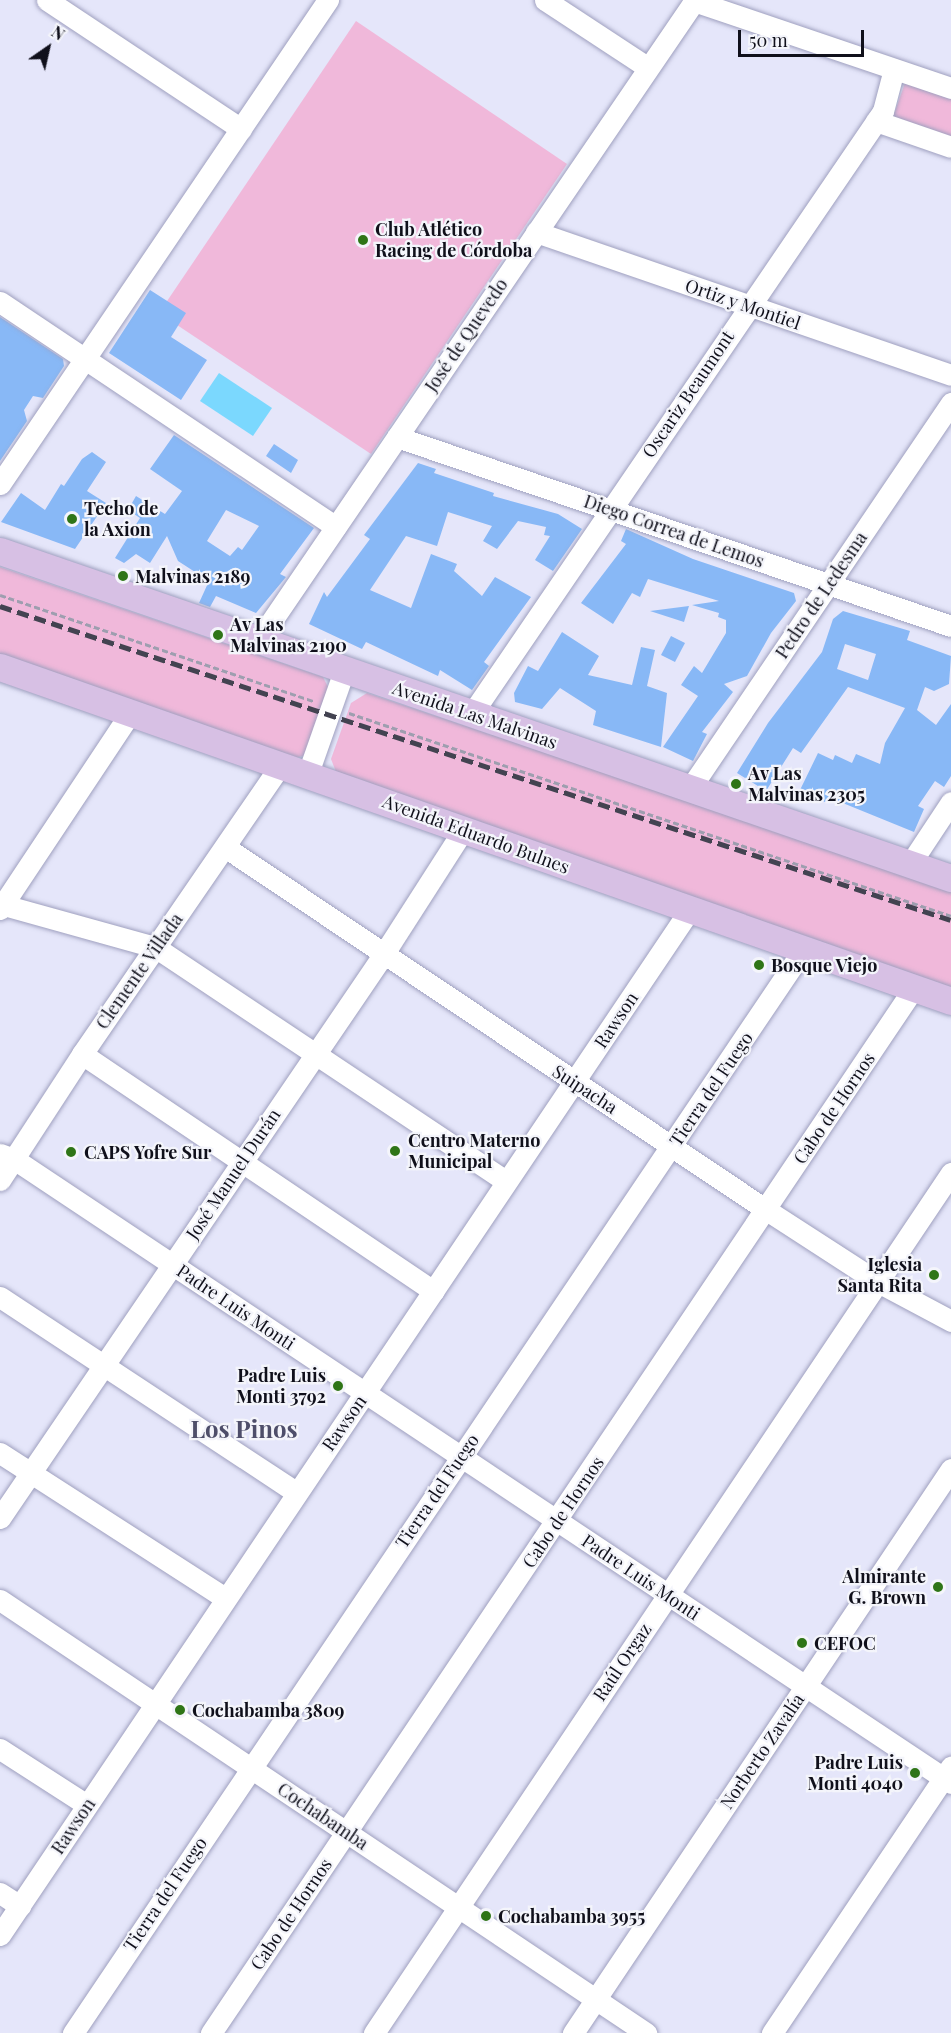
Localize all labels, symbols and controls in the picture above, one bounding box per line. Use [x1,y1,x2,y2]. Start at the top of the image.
north arrow [18,18,78,78]
scale bar [741,18,867,56]
text: N [48,21,69,45]
text: 50 m [749,28,788,52]
place label: Club Atlético Racing de Córdoba [375,219,532,262]
marker: Club Atlético Racing de Córdoba [356,233,370,247]
street label: José de Quevedo [420,274,512,396]
street label: Ortiz y Montiel [682,274,804,334]
street label: Oscariz Beaumont [638,327,738,461]
street label: Diego Correa de Lemos [581,490,767,572]
place label: Techo de la Axion [84,498,158,540]
marker: Techo de la Axion [65,512,79,526]
street label: Pedro de Ledesma [771,528,871,662]
place label: Malvinas 2189 [135,565,251,587]
marker: Malvinas 2189 [116,569,130,583]
place label: Av Las Malvinas 2190 [230,614,347,656]
marker: Av Las Malvinas 2190 [211,628,225,642]
street label: Avenida Las Malvinas [390,677,560,753]
place label: Av Las Malvinas 2305 [748,763,865,806]
marker: Av Las Malvinas 2305 [729,777,743,791]
street label: Avenida Eduardo Bulnes [380,790,572,878]
street label: Clemente Villada [91,909,187,1033]
place label: Bosque Viejo [771,954,878,976]
marker: Bosque Viejo [752,958,766,972]
street label: Rawson [589,988,643,1052]
street label: Tierra del Fuego [665,1028,757,1150]
street label: Cabo de Hornos [789,1048,879,1168]
street label: Suipacha [548,1060,622,1118]
street label: José Manuel Durán [181,1105,285,1243]
place label: Centro Materno Municipal [408,1130,540,1172]
place label: CAPS Yofre Sur [84,1141,212,1163]
marker: Centro Materno Municipal [386,1142,404,1160]
marker: CAPS Yofre Sur [62,1143,80,1161]
place label: Iglesia Santa Rita [837,1254,922,1296]
street label: Padre Luis Monti [173,1260,299,1354]
marker: Iglesia Santa Rita [927,1268,941,1282]
place label: Padre Luis Monti 3792 [236,1365,326,1408]
marker: Padre Luis Monti 3792 [331,1379,345,1393]
street label: Rawson [317,1391,371,1455]
district label: Los Pinos [190,1415,298,1443]
street label: Tierra del Fuego [391,1430,483,1552]
street label: Cabo de Hornos [518,1452,608,1572]
street label: Padre Luis Monti [578,1530,704,1624]
place label: Almirante G. Brown [842,1566,926,1608]
marker: Almirante G. Brown [931,1580,945,1594]
street label: Raúl Orgaz [588,1619,656,1705]
place label: CEFOC [814,1632,876,1654]
marker: CEFOC [795,1636,809,1650]
street label: Norberto Zavalía [715,1689,809,1813]
place label: Cochabamba 3809 [192,1699,345,1721]
marker: Cochabamba 3809 [173,1703,187,1717]
place label: Padre Luis Monti 4040 [807,1752,903,1794]
marker: Padre Luis Monti 4040 [908,1766,922,1780]
street label: Cochabamba [274,1778,372,1854]
street label: Rawson [46,1794,100,1858]
street label: Tierra del Fuego [119,1833,211,1955]
street label: Cabo de Hornos [246,1854,336,1974]
place label: Cochabamba 3955 [498,1905,646,1927]
marker: Cochabamba 3955 [479,1909,493,1923]

